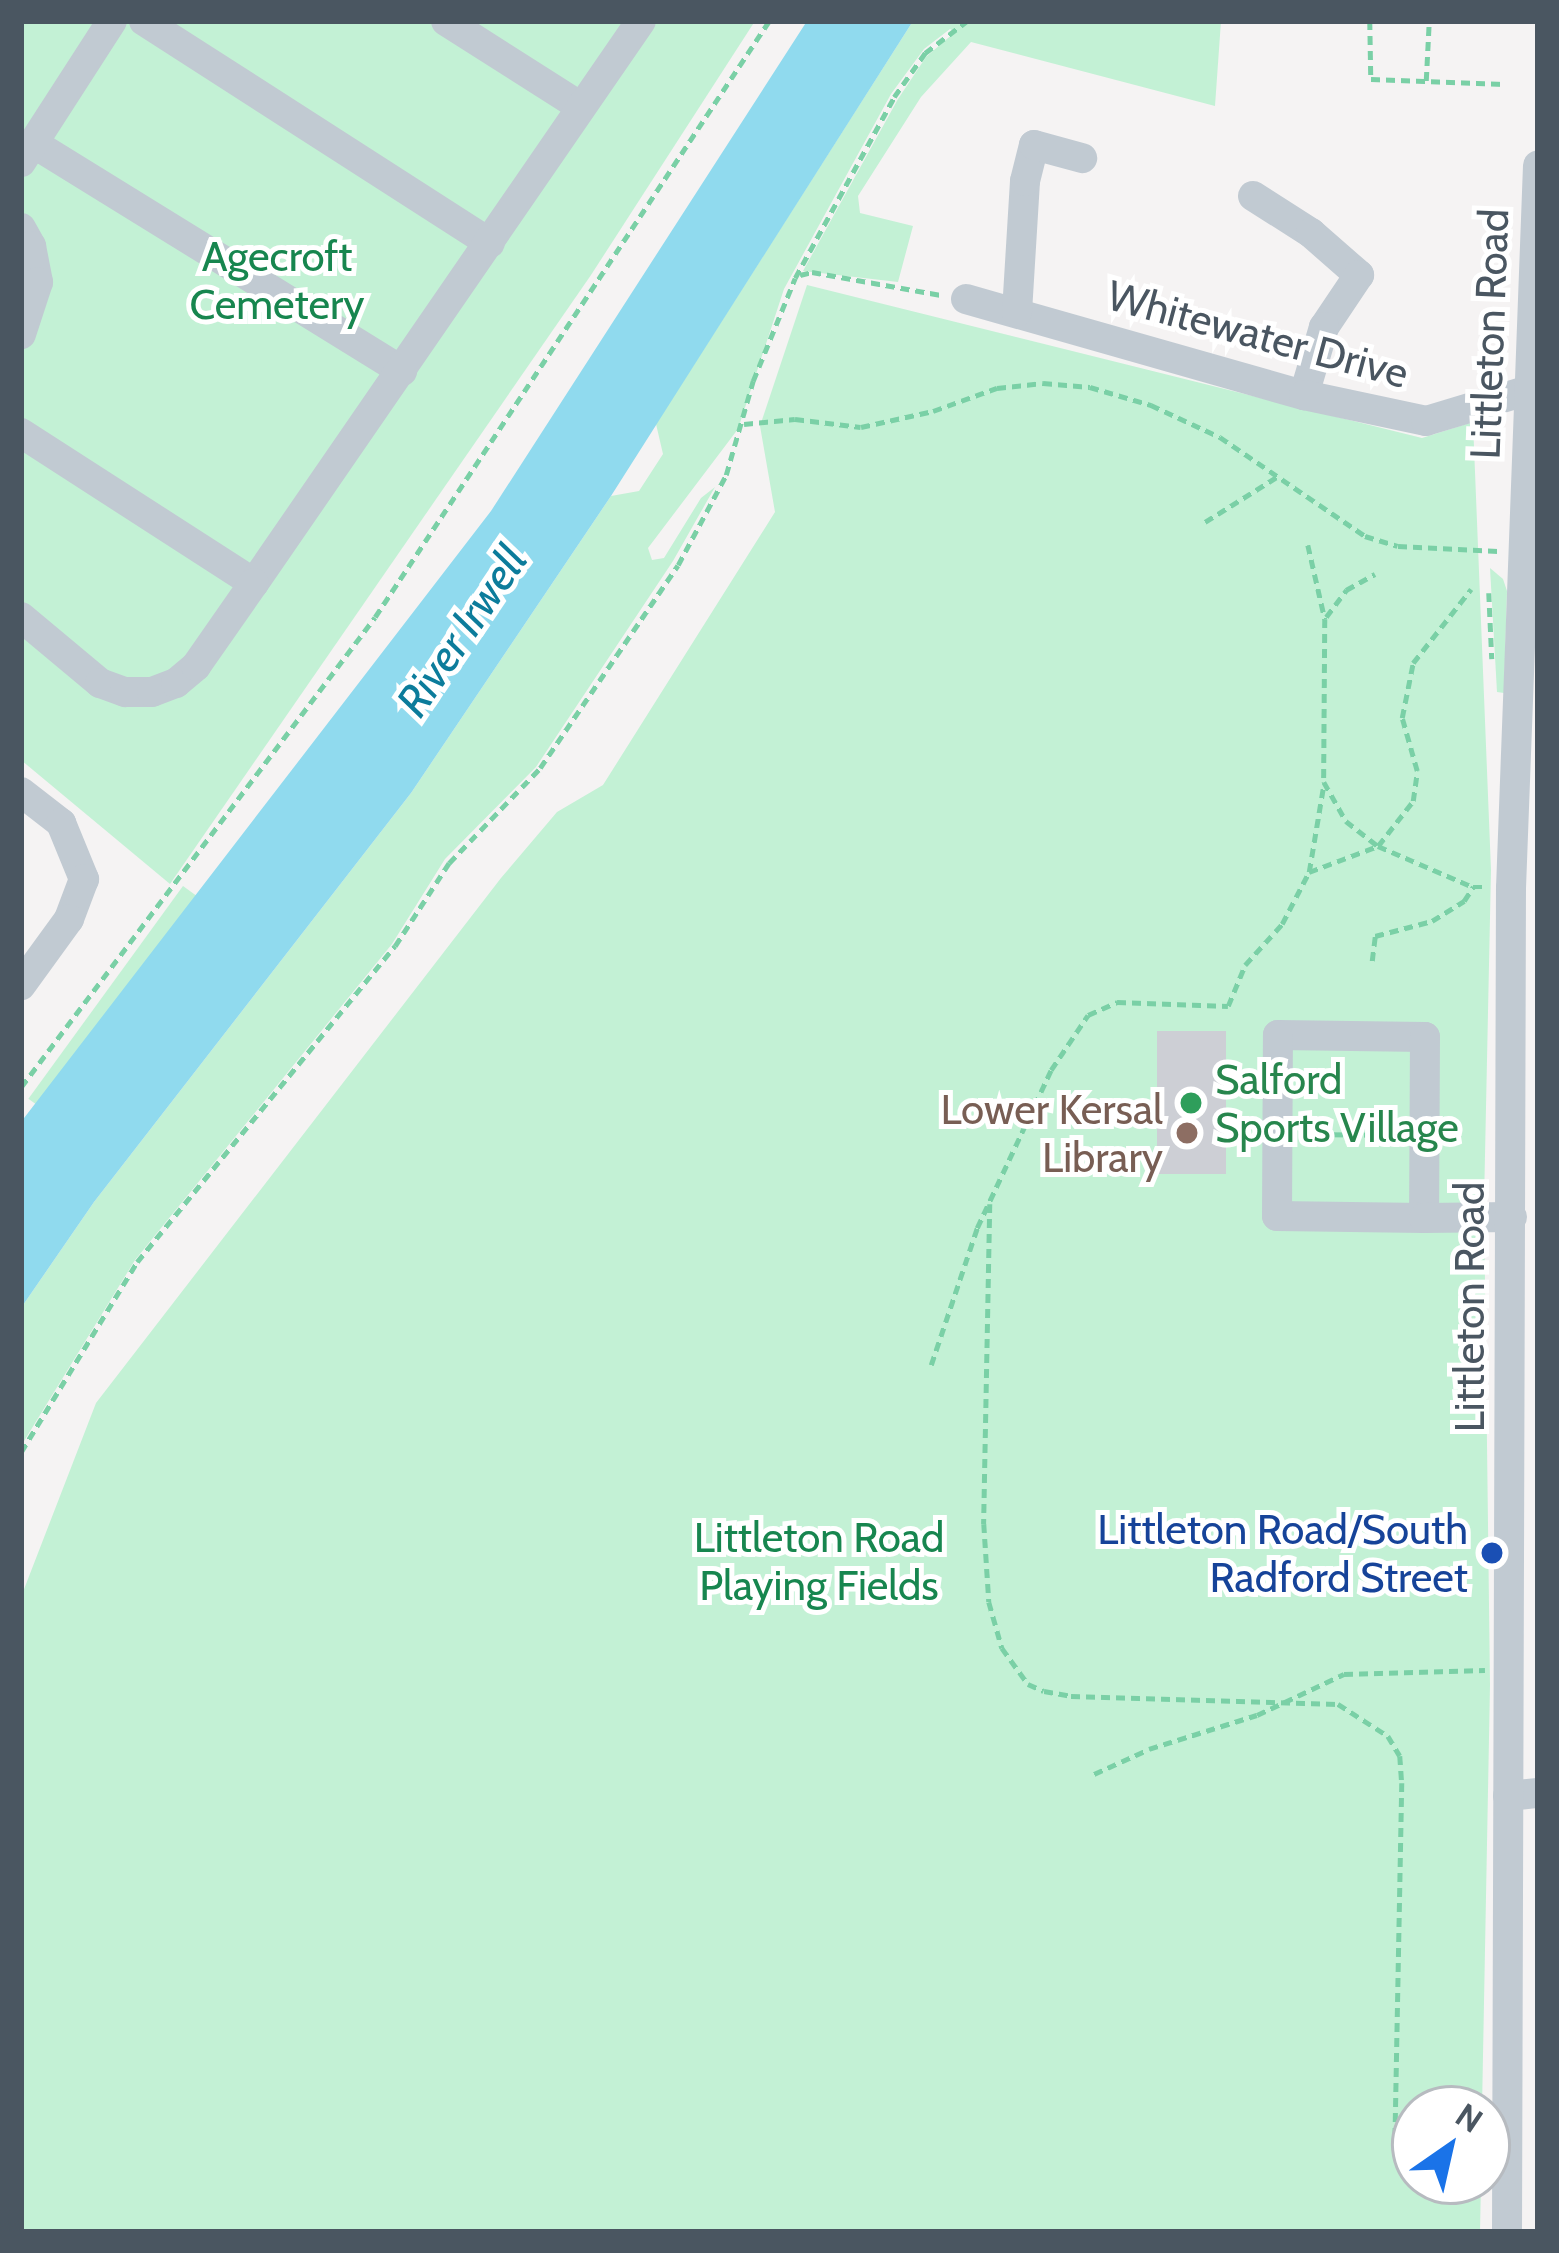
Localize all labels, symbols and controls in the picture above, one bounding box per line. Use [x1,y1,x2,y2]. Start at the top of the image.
street label: Littleton Road [1459,208,1519,460]
park label: Agecroft Cemetery [189,231,365,330]
street label: Whitewater Drive [1102,270,1414,398]
water label: River Irwell [385,535,539,727]
place label: Salford Sports Village [1215,1054,1459,1152]
place label: Lower Kersal Library [940,1084,1163,1182]
marker: Salford Sports Village [1178,1090,1204,1116]
marker: Lower Kersal Library [1174,1120,1200,1146]
street label: Littleton Road [1444,1182,1494,1432]
place label: Littleton Road/South Radford Street [1097,1504,1468,1603]
park label: Littleton Road Playing Fields [694,1512,944,1610]
marker: Littleton Road/South Radford Street [1479,1540,1505,1566]
north arrow [1391,2085,1511,2205]
text: N [1449,2095,1490,2141]

